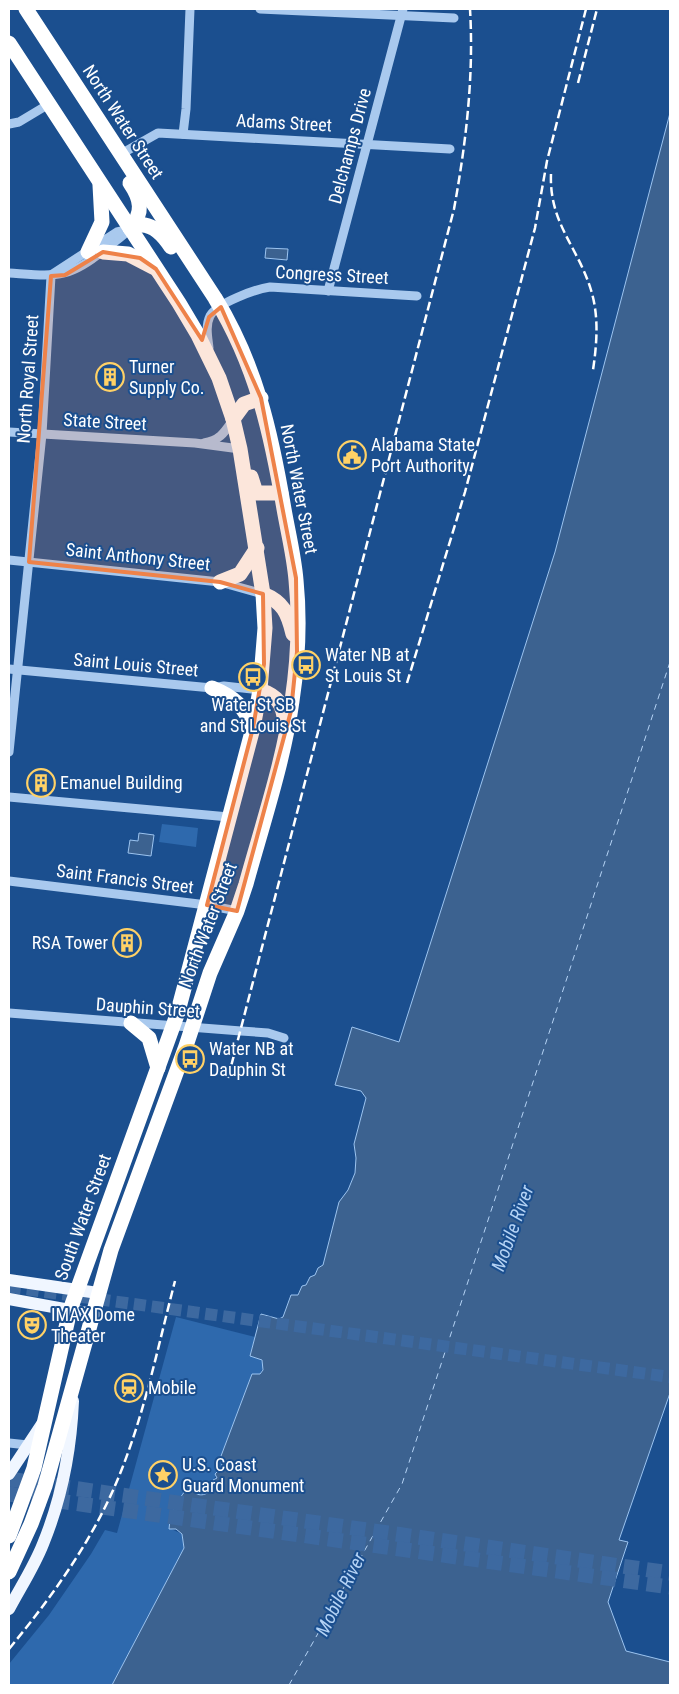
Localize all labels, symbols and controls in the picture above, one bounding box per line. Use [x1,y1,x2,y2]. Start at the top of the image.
street label: North Water Street [79,61,168,183]
street label: Delchamps Drive [324,86,375,206]
street label: Adams Street [236,110,333,135]
street label: Congress Street [275,261,389,288]
street label: North Royal Street [13,314,42,444]
place label: Turner Supply Co. [129,356,205,398]
building icon: Turner Supply Co. [95,362,125,392]
street label: State Street [63,409,147,434]
street label: North Water Street [277,422,322,556]
place label: Alabama State Port Authority [371,434,475,476]
public building icon: Alabama State Port Authority [337,440,367,470]
street label: Saint Anthony Street [65,538,211,575]
place label: Water NB at St Louis St [325,644,409,686]
street label: Saint Louis Street [73,649,199,680]
bus stop icon: Water NB at St Louis St [291,650,321,680]
bus stop icon: Water St SB and St Louis St [238,662,268,692]
place label: Water St SB and St Louis St [200,694,306,736]
building icon: Emanuel Building [26,768,56,798]
place label: Emanuel Building [60,772,183,793]
street label: North Water Street [174,859,241,990]
street label: Saint Francis Street [55,860,195,897]
building icon: RSA Tower [112,928,142,958]
place label: RSA Tower [32,932,109,953]
street label: Dauphin Street [95,993,201,1022]
place label: Water NB at Dauphin St [209,1038,293,1080]
bus stop icon: Water NB at Dauphin St [175,1044,205,1074]
street label: South Water Street [50,1151,115,1283]
water label: Mobile River [486,1182,539,1274]
place label: IMAX Dome Theater [51,1304,135,1346]
theatre icon: IMAX Dome Theater [17,1310,47,1340]
station icon: Mobile [114,1373,144,1403]
place label: Mobile [148,1377,196,1398]
place label: U.S. Coast Guard Monument [182,1454,304,1496]
place icon: U.S. Coast Guard Monument [148,1460,178,1490]
water label: Mobile River [310,1549,371,1640]

